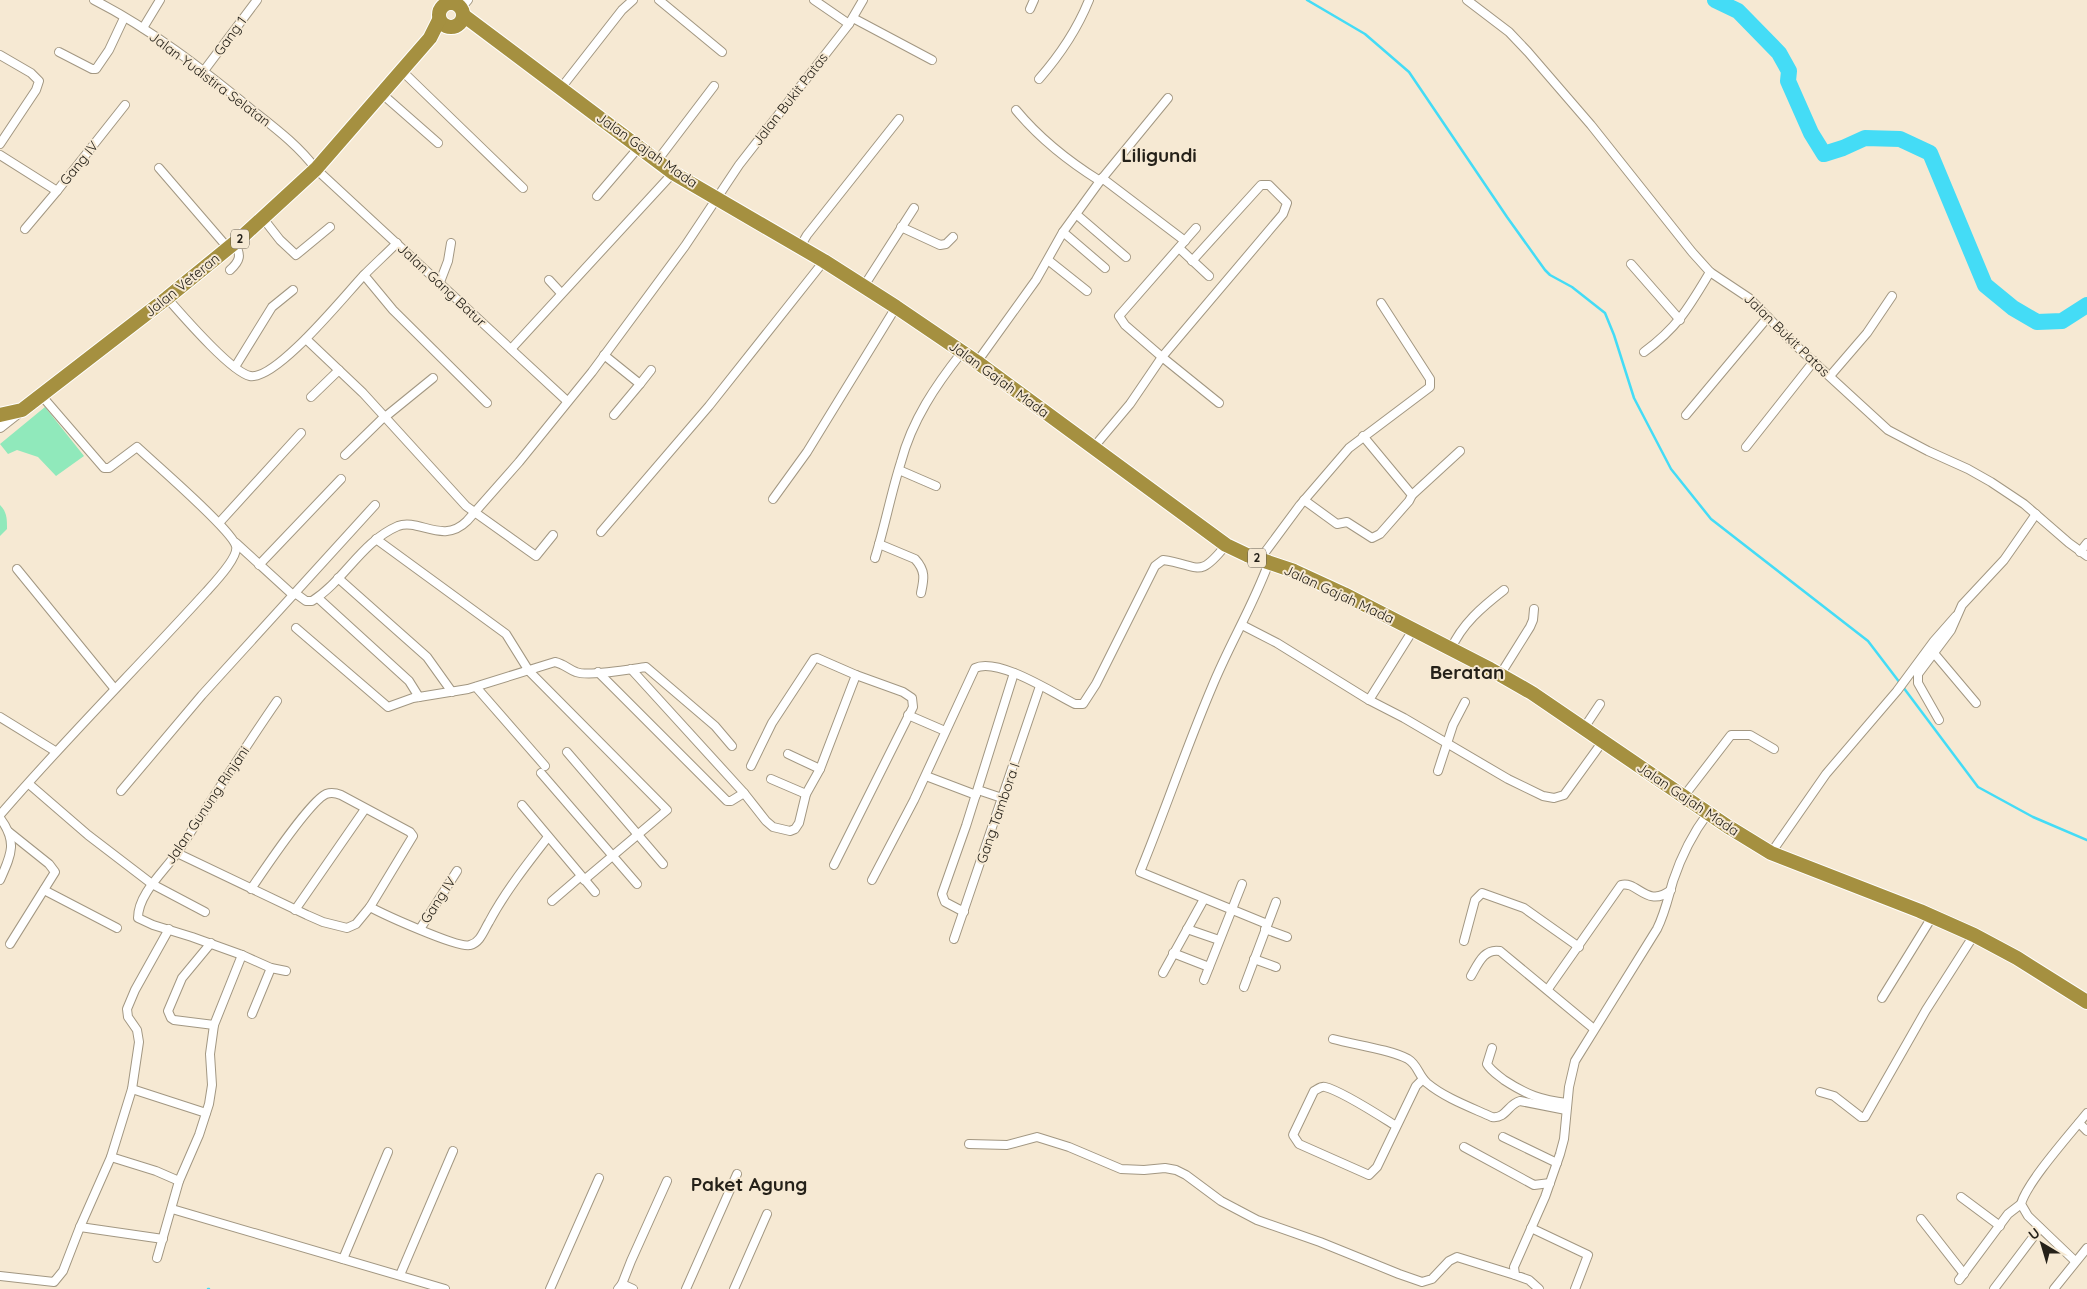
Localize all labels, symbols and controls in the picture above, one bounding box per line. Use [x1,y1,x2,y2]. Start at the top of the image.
street label: Gang 1 [210,13,250,59]
street label: Jalan Yudistira Selatan [146,27,274,131]
street label: Jalan Bukit Patas [748,49,832,149]
street label: Jalan Gajah Mada [593,108,701,192]
street label: Gang IV [56,137,102,189]
district label: Liligundi [1121,143,1197,167]
road number: 2 [231,230,249,248]
street label: Jalan Gang Batur [394,239,491,331]
street label: Jalan Veteran [141,249,223,321]
street label: Jalan Bukit Patas [1740,289,1834,381]
street label: Jalan Gajah Mada [945,337,1053,421]
road number: 2 [1248,548,1266,568]
street label: Jalan Gajah Mada [1281,561,1397,627]
district label: Beratan [1430,660,1504,684]
street label: Jalan Gunung Rinjani [161,743,253,867]
street label: Jalan Gajah Mada [1633,758,1743,840]
street label: Gang Tambora I [972,760,1024,866]
street label: Gang IV [416,873,460,927]
district label: Paket Agung [691,1172,807,1196]
north arrow [2017,1219,2067,1269]
text: U [2025,1224,2043,1244]

